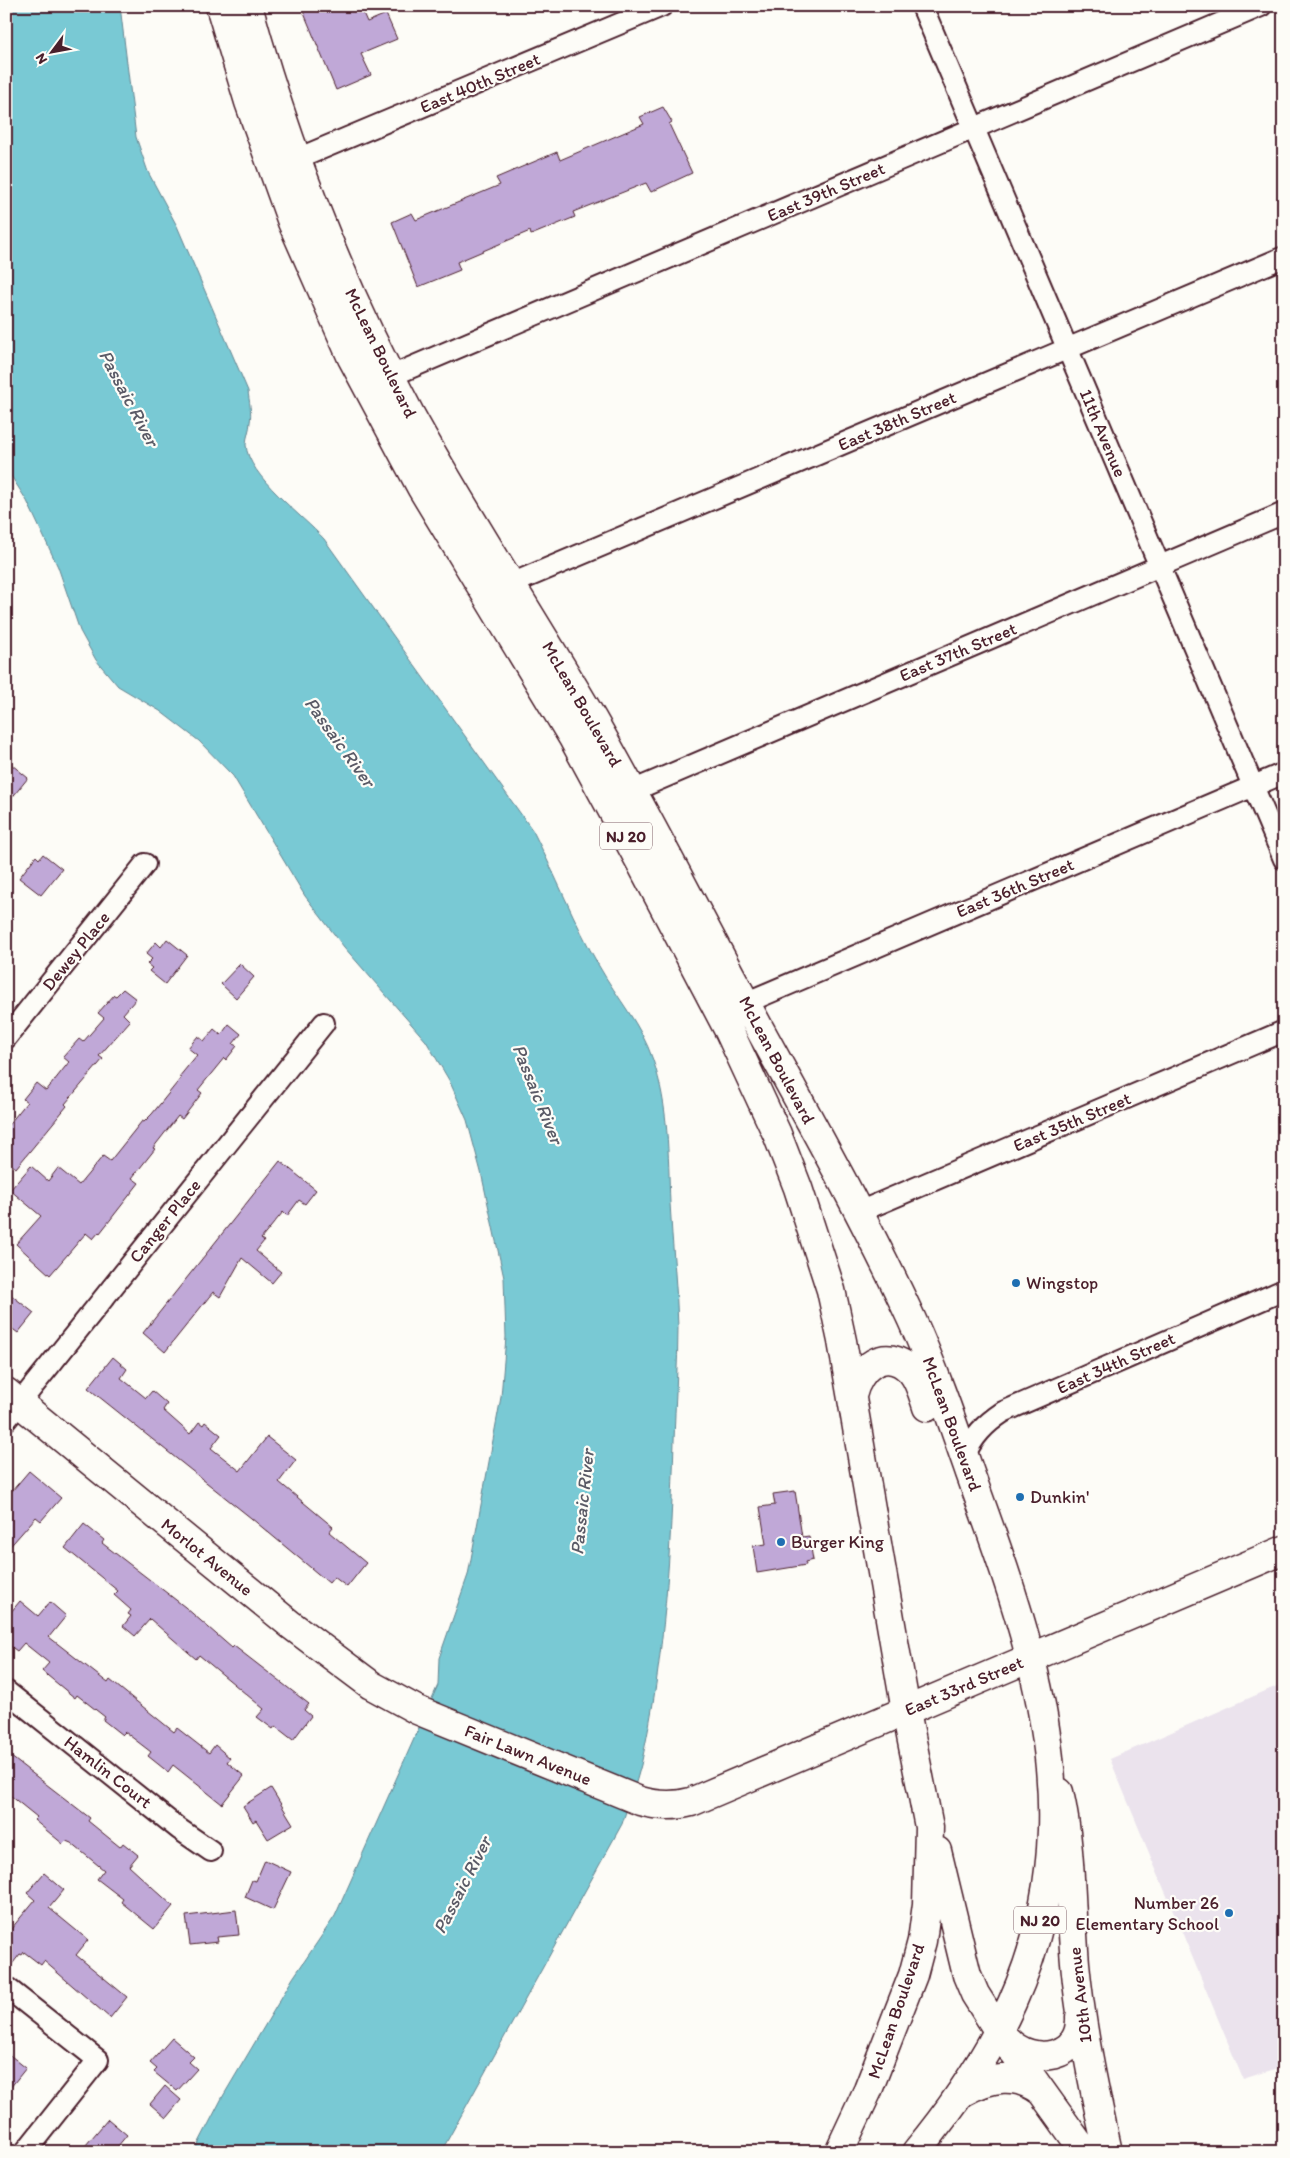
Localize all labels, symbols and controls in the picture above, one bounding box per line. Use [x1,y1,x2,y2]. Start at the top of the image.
north arrow [28,28,78,78]
street label: East 40th Street [417,48,544,118]
text: N [32,50,51,67]
street label: East 39th Street [764,157,888,227]
street label: McLean Boulevard [340,285,422,422]
water label: Passaic River [94,346,165,452]
street label: East 38th Street [835,386,960,456]
street label: 11th Avenue [1075,386,1131,480]
street label: East 37th Street [896,617,1020,687]
street label: McLean Boulevard [537,637,627,771]
water label: Passaic River [300,692,381,793]
road number: NJ 20 [600,822,652,849]
street label: East 36th Street [953,853,1077,923]
street label: Dewey Place [37,907,115,995]
street label: McLean Boulevard [734,992,820,1128]
water label: Passaic River [508,1041,569,1149]
street label: East 35th Street [1010,1087,1134,1157]
street label: Canger Place [125,1175,205,1267]
place label: Wingstop [1026,1272,1098,1294]
marker: Wingstop [1010,1277,1022,1289]
street label: East 34th Street [1053,1327,1179,1399]
street label: McLean Boulevard [917,1354,987,1494]
water label: Passaic River [565,1446,599,1556]
place label: Dunkin' [1030,1486,1089,1508]
marker: Dunkin' [1014,1491,1026,1503]
street label: Morlot Avenue [157,1513,257,1601]
place label: Burger King [791,1531,885,1553]
marker: Burger King [775,1536,787,1548]
street label: East 33rd Street [901,1651,1027,1721]
street label: Fair Lawn Avenue [461,1720,595,1790]
street label: Hamlin Court [60,1731,157,1813]
water label: Passaic River [428,1831,497,1937]
place label: Number 26 Elementary School [1075,1892,1219,1935]
road number: NJ 20 [1014,1906,1066,1934]
marker: Number 26 Elementary School [1223,1907,1235,1919]
street label: McLean Boulevard [863,1940,930,2082]
street label: 10th Avenue [1063,1946,1097,2044]

